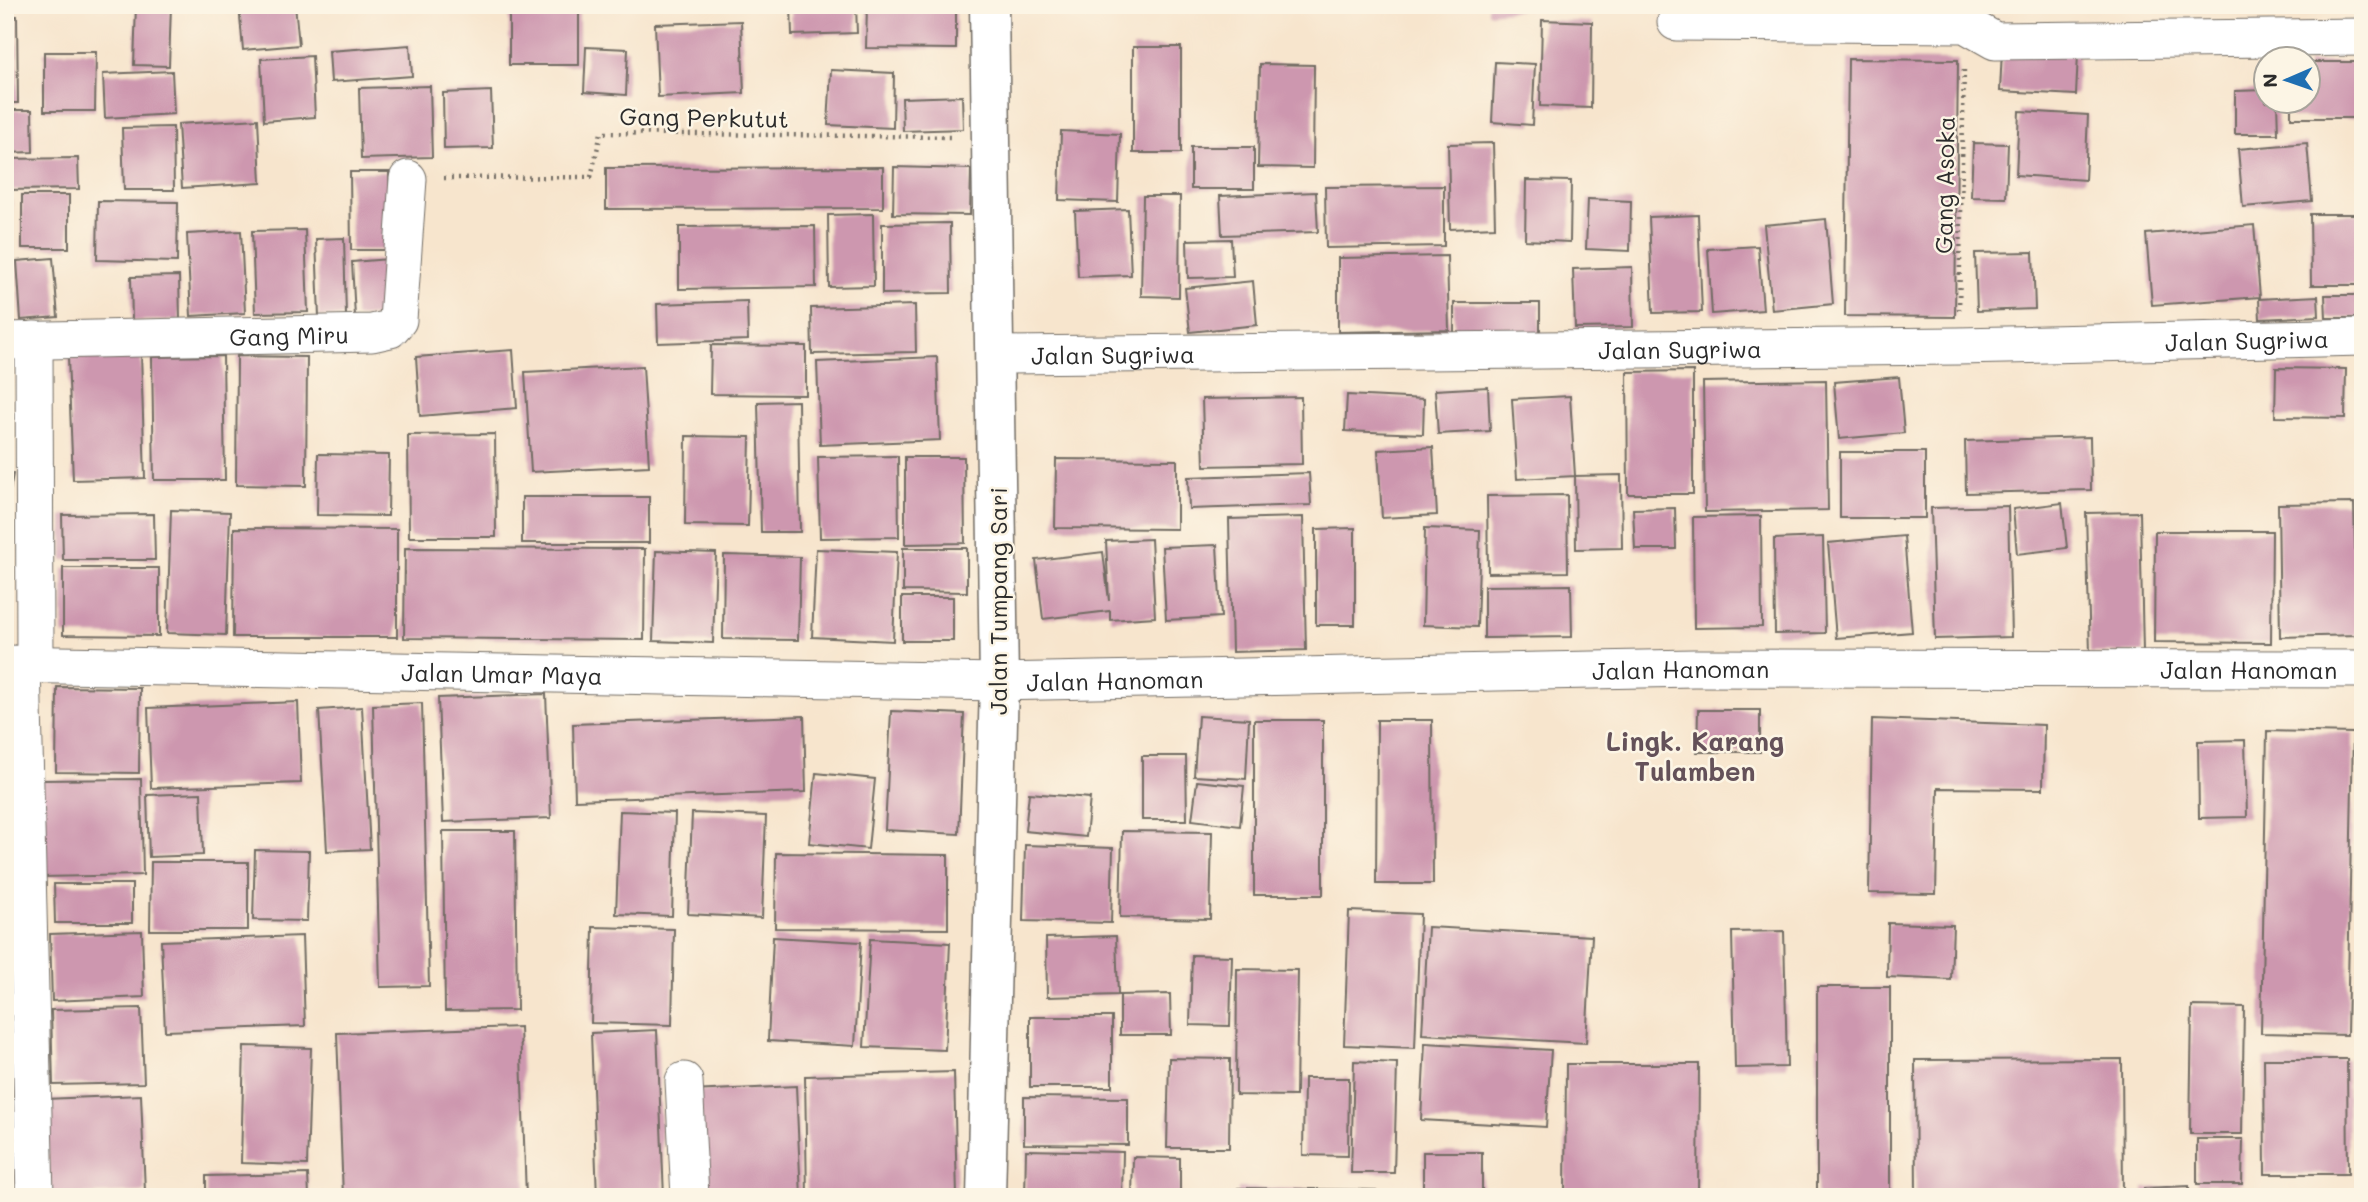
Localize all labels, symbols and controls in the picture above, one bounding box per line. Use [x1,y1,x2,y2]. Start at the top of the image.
north arrow [2252,46,2322,116]
text: N [2257,73,2282,88]
street label: Gang Perkutut [619,100,789,134]
street label: Gang Asoka [1927,116,1961,254]
street label: Gang Miru [229,318,349,352]
street label: Jalan Sugriwa [2165,322,2329,357]
street label: Jalan Sugriwa [1598,332,1762,365]
street label: Jalan Sugriwa [1031,338,1195,370]
street label: Jalan Tumpang Sari [982,487,1013,715]
street label: Jalan Hanoman [1592,652,1769,686]
street label: Jalan Hanoman [2160,653,2337,684]
street label: Jalan Umar Maya [401,656,603,690]
street label: Jalan Hanoman [1026,662,1204,697]
district label: Lingk. Karang Tulamben [1606,724,1784,788]

